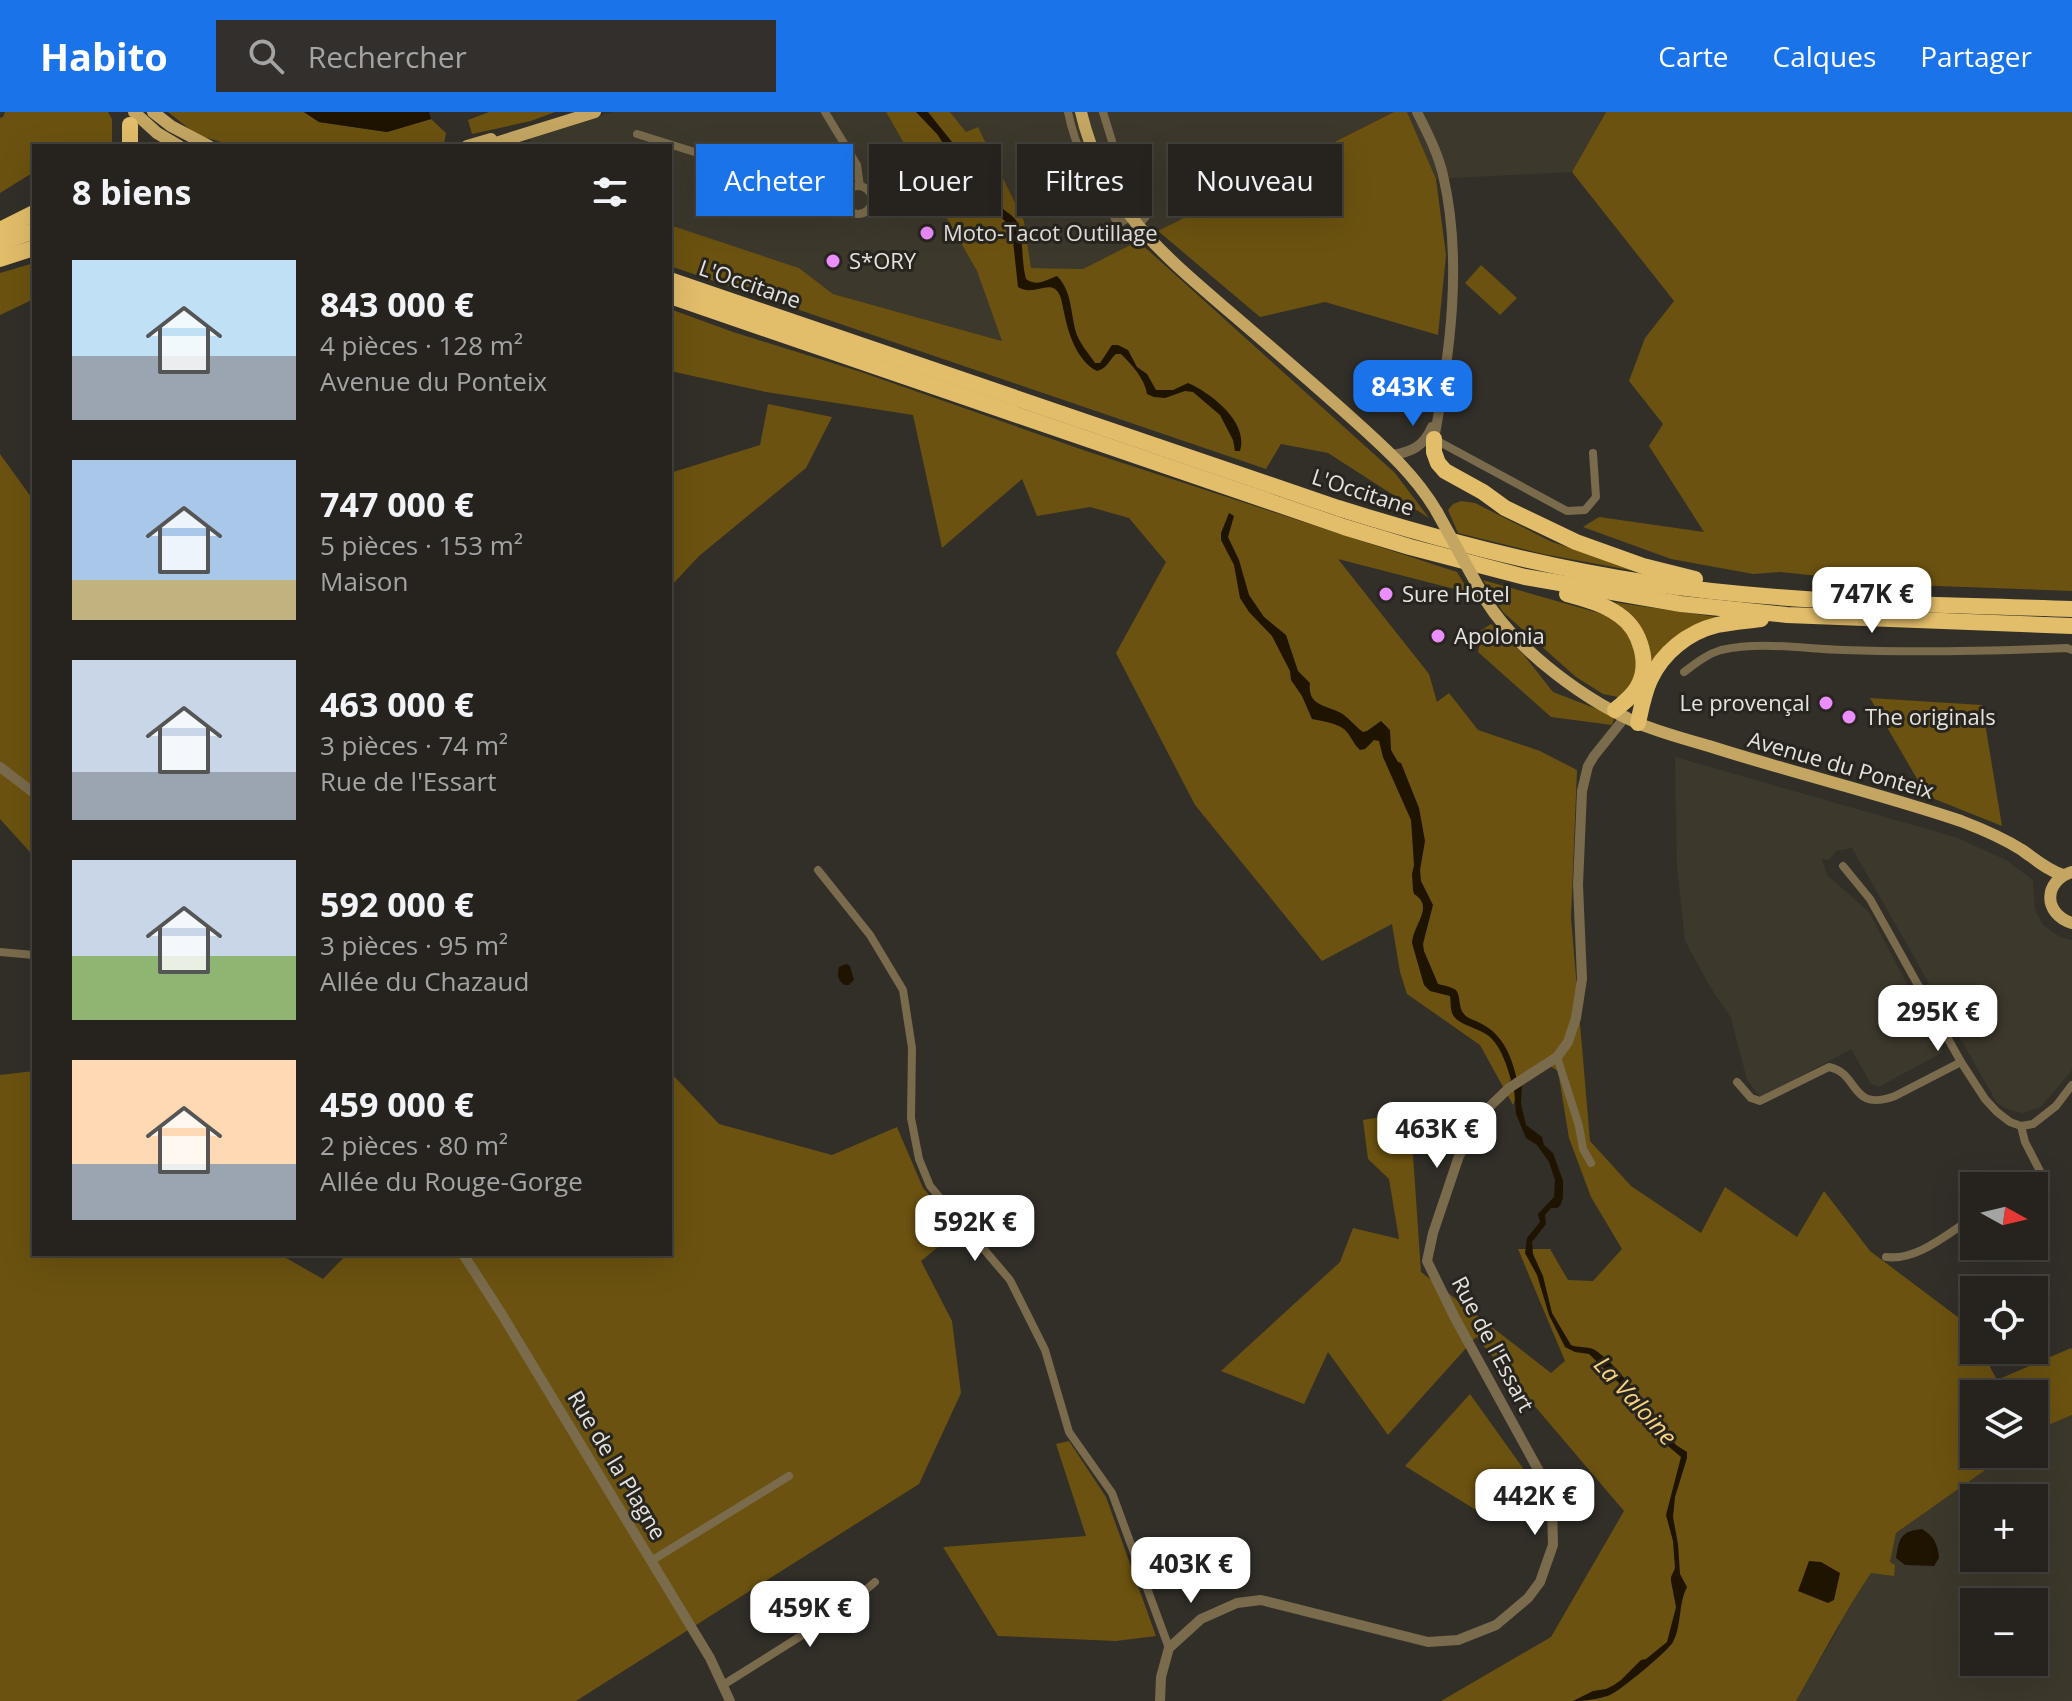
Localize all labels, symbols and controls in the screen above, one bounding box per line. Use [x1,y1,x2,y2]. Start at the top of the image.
search box [216,20,776,92]
text: Habito [40,30,168,82]
icon: search [244,34,288,78]
text: Rechercher [308,36,467,77]
text: Carte [1658,37,1729,75]
text: Calques [1773,37,1876,75]
text: Partager [1920,37,2032,75]
chip: Acheter [696,144,853,216]
chip: Louer [869,144,1001,216]
chip: Filtres [1017,144,1152,216]
chip: Nouveau [1168,144,1342,216]
text: 8 biens [72,169,192,215]
icon: filters [588,170,632,214]
place label: Moto-Tacot Outillage [943,217,1157,247]
marker: Moto-Tacot Outillage [918,224,936,242]
place label: S*ORY [849,245,917,275]
street label: L'Occitane [695,252,805,314]
marker: S*ORY [824,252,842,270]
text: 843 000 € [320,281,474,327]
icon: home [136,292,232,388]
text: 4 pièces · 128 m² [320,327,523,363]
pin: 843K € [1348,360,1478,428]
text: Avenue du Ponteix [320,363,547,399]
text: 843K € [1371,368,1455,404]
street label: L'Occitane [1308,460,1418,522]
text: 747 000 € [320,481,474,527]
icon: home [136,492,232,588]
text: 5 pièces · 153 m² [320,527,523,563]
text: Maison [320,563,408,599]
pin: 747K € [1807,567,1937,635]
text: 747K € [1830,575,1914,611]
place label: Sure Hotel [1402,578,1510,608]
marker: Sure Hotel [1377,585,1395,603]
place label: Apolonia [1454,620,1545,650]
marker: Apolonia [1429,627,1447,645]
text: 463 000 € [320,681,474,727]
place label: Le provençal [1680,687,1810,717]
icon: home [136,692,232,788]
marker: Le provençal [1817,694,1835,712]
place label: The originals [1865,701,1996,731]
marker: The originals [1840,708,1858,726]
street label: Avenue du Ponteix [1745,723,1938,805]
text: 3 pièces · 74 m² [320,727,508,763]
text: Rue de l'Essart [320,763,496,799]
text: 592 000 € [320,881,474,927]
icon: home [136,892,232,988]
text: 3 pièces · 95 m² [320,927,508,963]
text: Allée du Chazaud [320,963,529,999]
pin: 295K € [1873,985,2003,1053]
text: 295K € [1896,993,1980,1029]
text: 459 000 € [320,1081,474,1127]
icon: home [136,1092,232,1188]
pin: 463K € [1372,1102,1502,1170]
text: 463K € [1395,1110,1479,1146]
text: 2 pièces · 80 m² [320,1127,508,1163]
text: Allée du Rouge-Gorge [320,1163,583,1199]
north arrow [1960,1172,2048,1260]
map controls [1960,1172,2048,1676]
pin: 592K € [910,1195,1040,1263]
text: 592K € [933,1203,1017,1239]
street label: Rue de l'Essart [1446,1271,1542,1417]
button: locate [1960,1276,2048,1364]
water label: La Valoine [1587,1348,1685,1452]
button: layers [1960,1380,2048,1468]
street label: Rue de la Plagne [561,1384,674,1545]
pin: 442K € [1470,1469,1600,1537]
text: 442K € [1493,1477,1577,1513]
button: + [1960,1484,2048,1572]
pin: 403K € [1126,1537,1256,1605]
text: 403K € [1149,1545,1233,1581]
pin: 459K € [745,1581,875,1649]
button: − [1960,1588,2048,1676]
text: 459K € [768,1589,852,1625]

